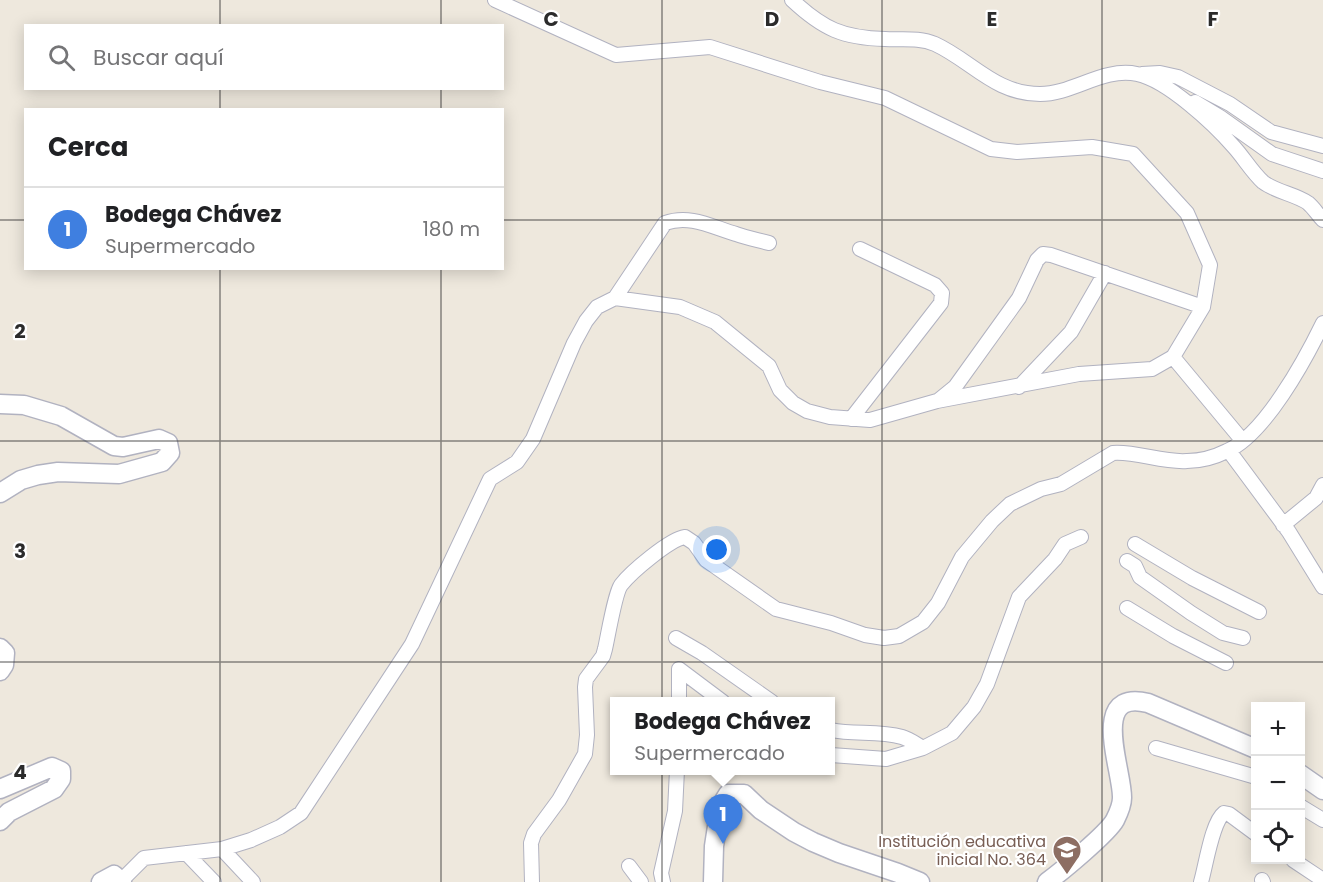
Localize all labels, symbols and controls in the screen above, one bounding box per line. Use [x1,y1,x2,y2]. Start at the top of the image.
text: C [543,5,559,33]
text: D [765,5,779,33]
text: E [987,5,997,33]
text: F [1208,5,1219,33]
search box [24,24,504,90]
icon: search [45,41,78,74]
text: Buscar aquí [93,42,224,73]
text: Cerca [48,129,128,165]
text: Bodega Chávez [105,199,281,230]
text: 1 [64,215,71,243]
text: 180 m [422,215,480,243]
text: Supermercado [105,232,255,260]
text: 2 [14,317,26,345]
your location [702,535,731,564]
text: 3 [14,537,26,565]
popup [610,697,835,775]
map controls [1251,702,1305,864]
button: + [1251,702,1305,756]
text: Bodega Chávez [634,706,811,737]
text: Supermercado [634,739,785,767]
button: − [1251,756,1305,810]
text: 4 [13,758,27,786]
pin: 1 [704,794,742,844]
button: locate [1251,810,1305,864]
place label: Institución educativa inicial No. 364 [878,830,1046,871]
school or university icon: Institución educativa inicial No. 364 [1051,834,1083,876]

